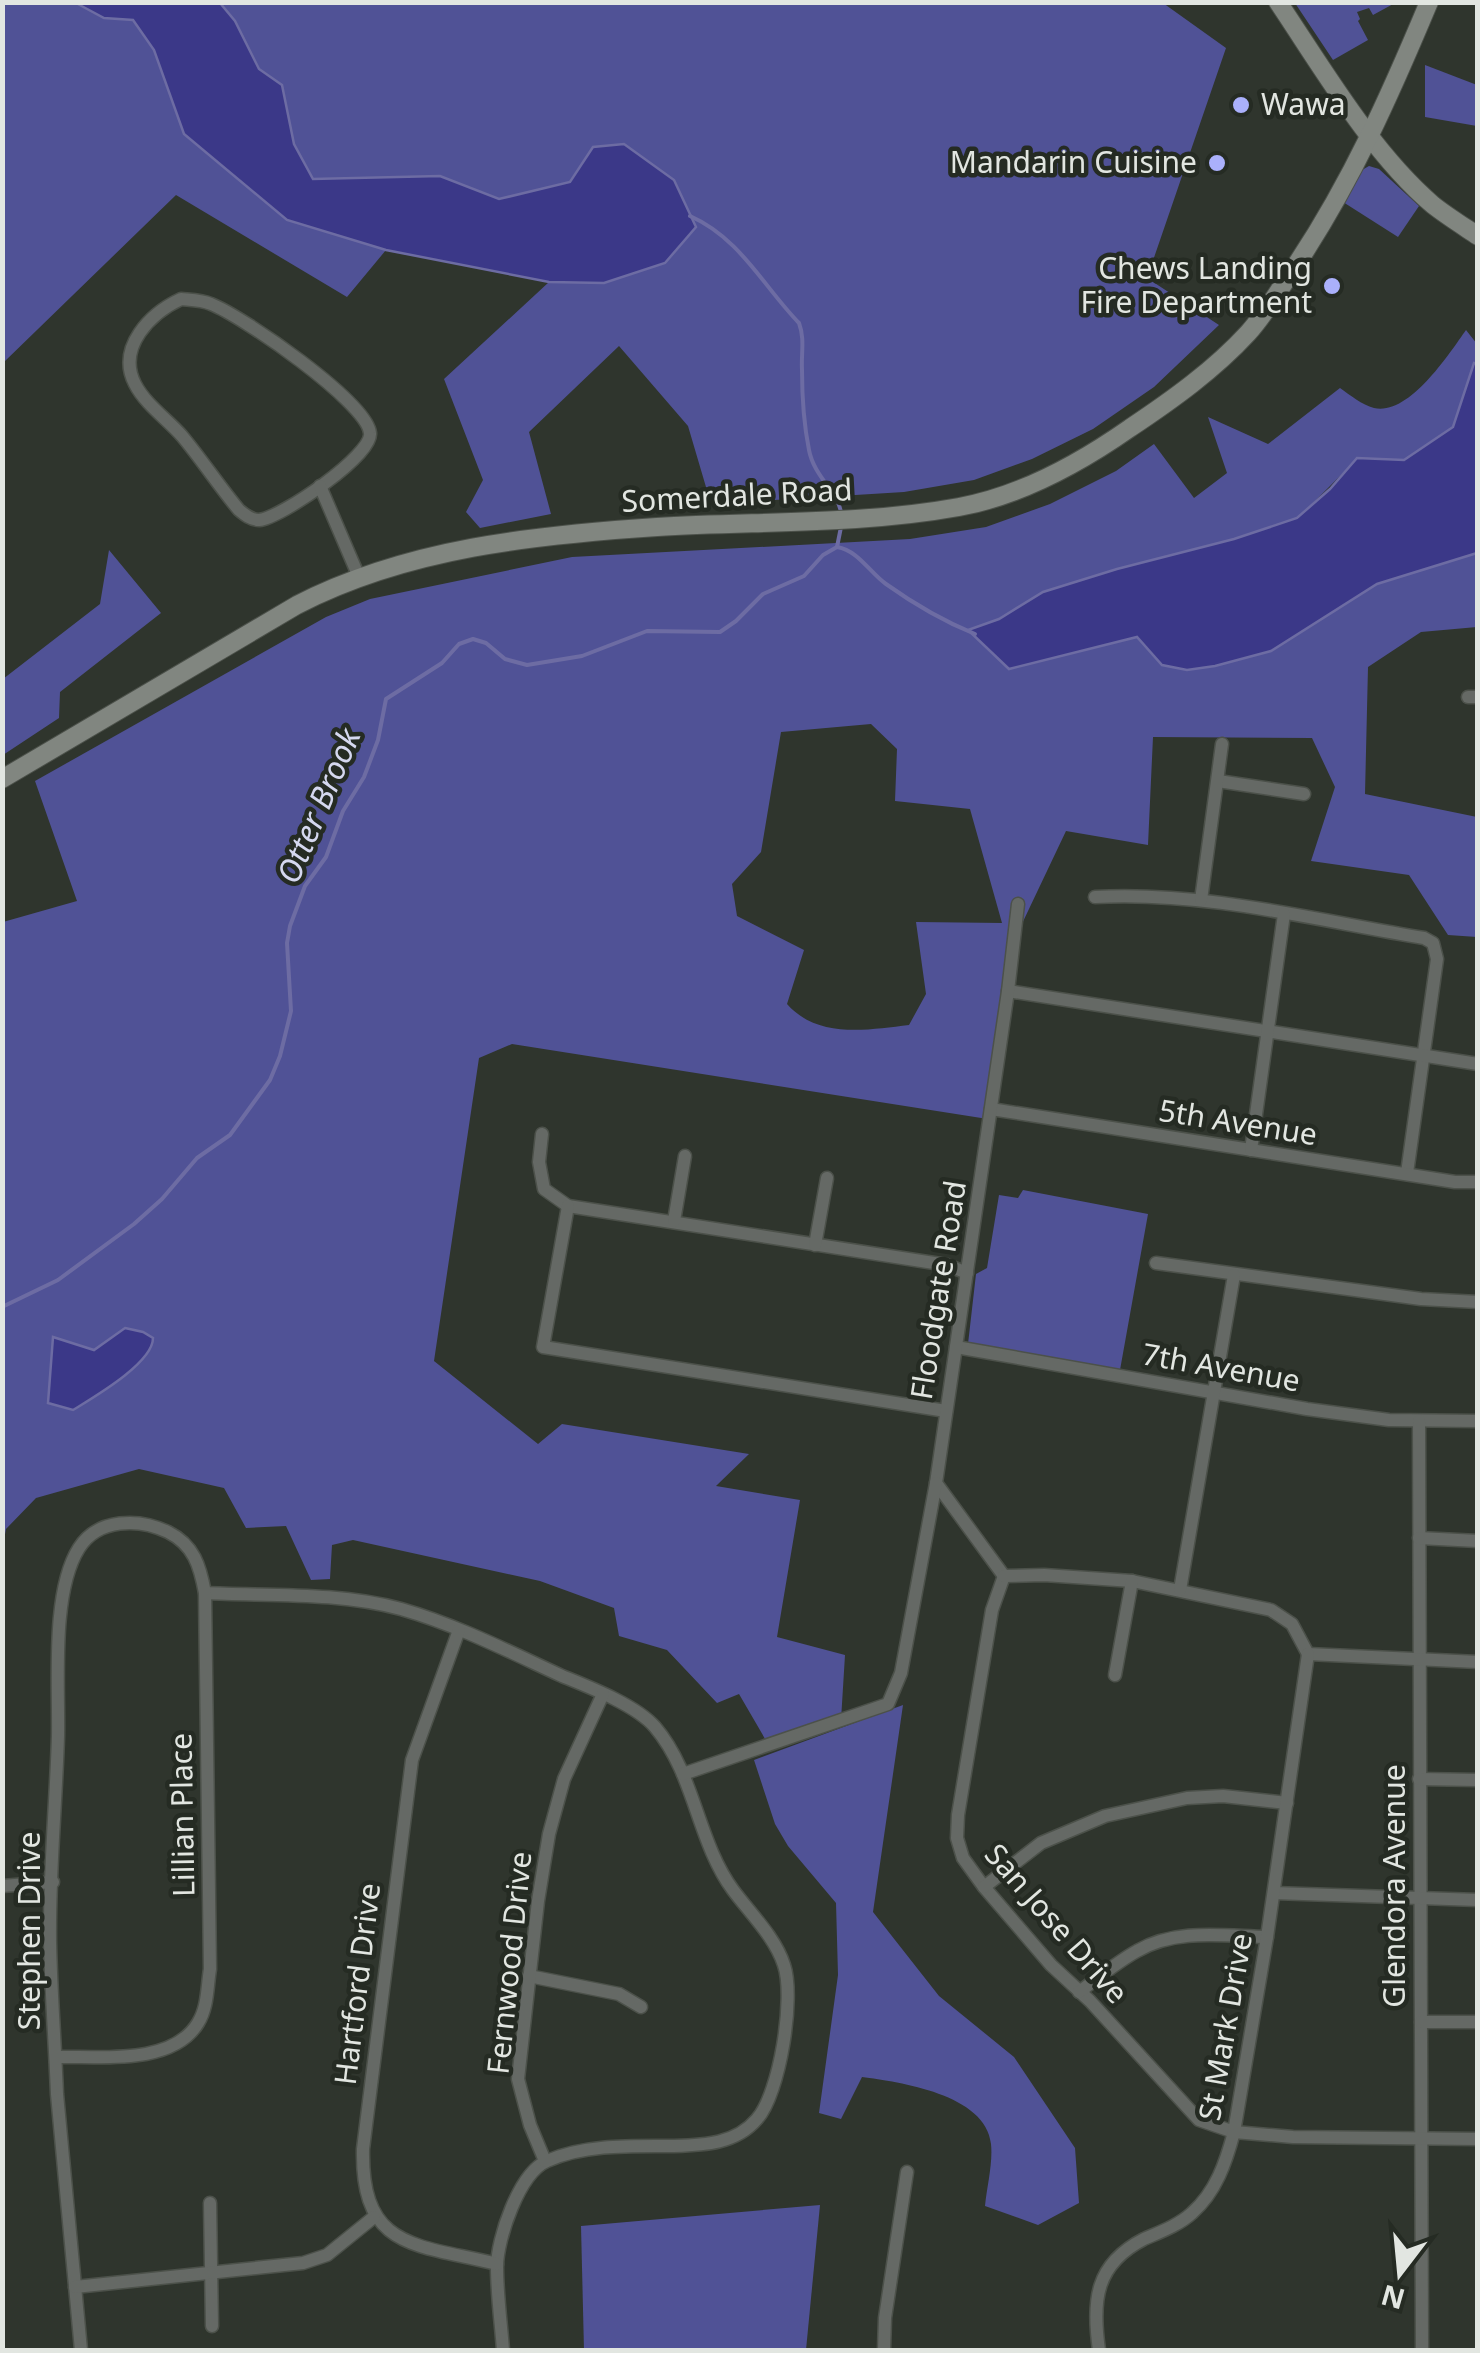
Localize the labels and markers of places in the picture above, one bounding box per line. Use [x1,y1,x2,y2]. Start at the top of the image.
place label: Wawa [1261,83,1346,124]
marker: Wawa [1230,94,1252,116]
place label: Mandarin Cuisine [950,141,1197,182]
marker: Mandarin Cuisine [1206,152,1228,174]
place label: Chews Landing Fire Department [1081,247,1312,322]
marker: Chews Landing Fire Department [1321,275,1343,297]

